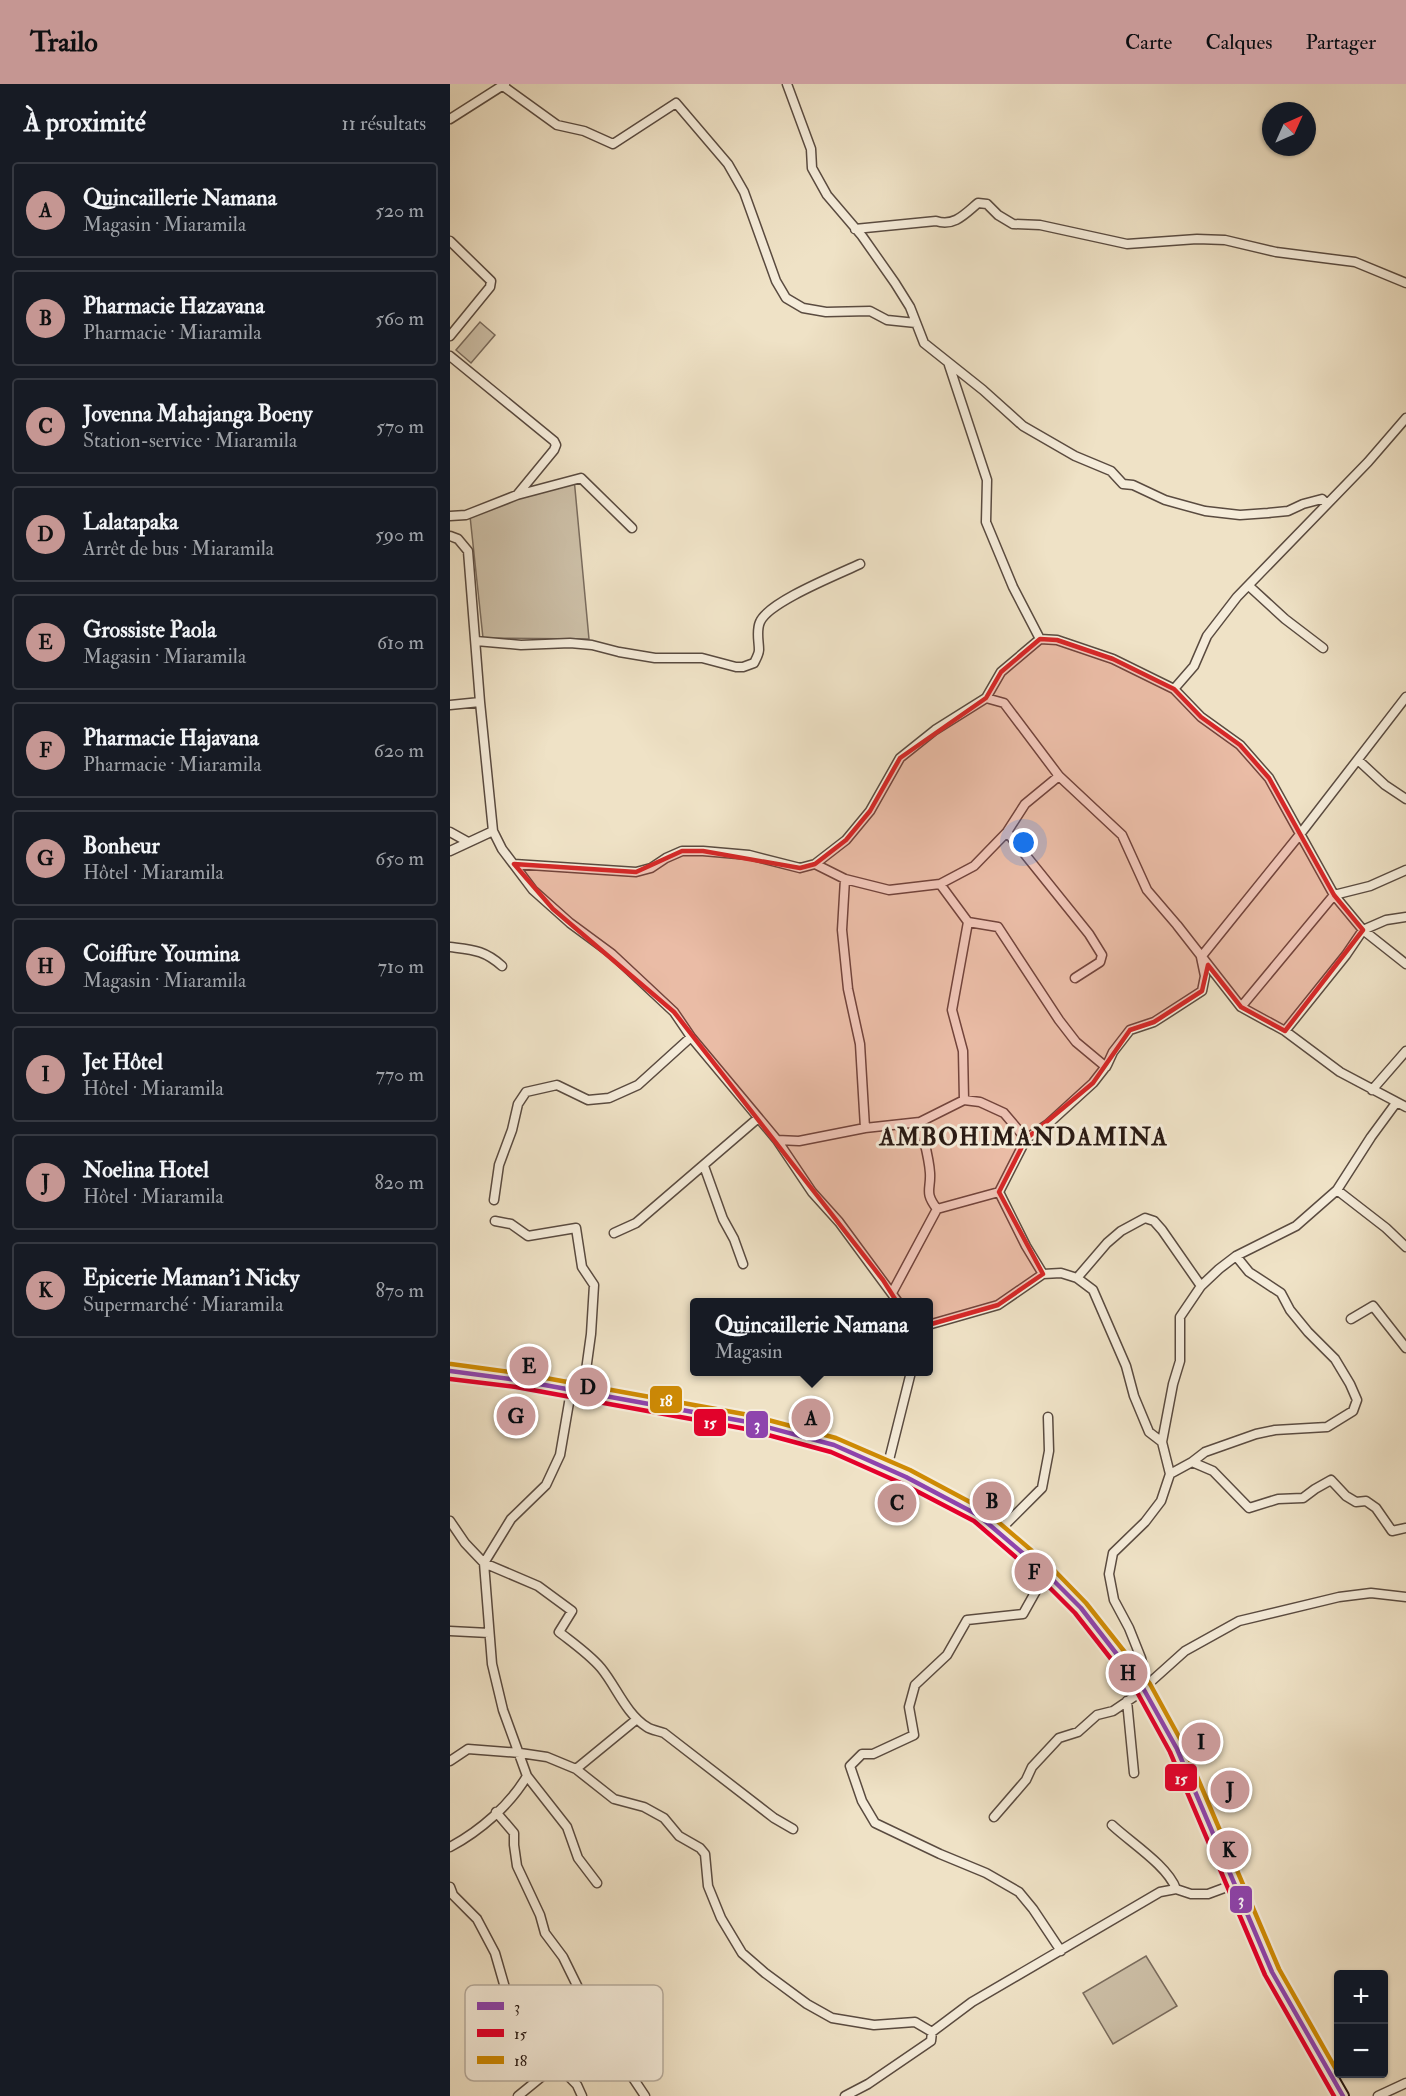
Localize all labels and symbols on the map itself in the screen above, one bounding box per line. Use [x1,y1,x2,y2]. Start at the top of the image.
north arrow [1262,102,1316,156]
your location [1009,828,1038,857]
district label: AMBOHIMANDAMINA [879,1122,1168,1153]
pin: E [510,1344,548,1388]
pin: D [568,1364,608,1410]
line badge: 18 [649,1385,683,1414]
text: 18 [659,1391,673,1411]
pin: G [496,1394,536,1438]
pin: A [792,1396,830,1440]
line badge: 15 [693,1408,727,1437]
line badge: 3 [745,1410,769,1439]
text: 15 [704,1413,717,1433]
text: 3 [754,1415,760,1435]
pin: B [972,1478,1012,1524]
pin: C [878,1480,916,1526]
pin: F [1014,1550,1054,1594]
pin: H [1108,1650,1148,1696]
pin: I [1182,1720,1221,1764]
line badge: 15 [1164,1763,1198,1792]
pin: J [1210,1768,1250,1812]
text: 15 [1175,1769,1188,1789]
pin: K [1210,1828,1248,1872]
line badge: 3 [1229,1885,1253,1914]
text: 3 [1238,1890,1244,1910]
legend [465,1985,663,2081]
text: 3 [514,1997,520,2017]
text: 15 [514,2024,527,2044]
text: 18 [514,2051,528,2071]

